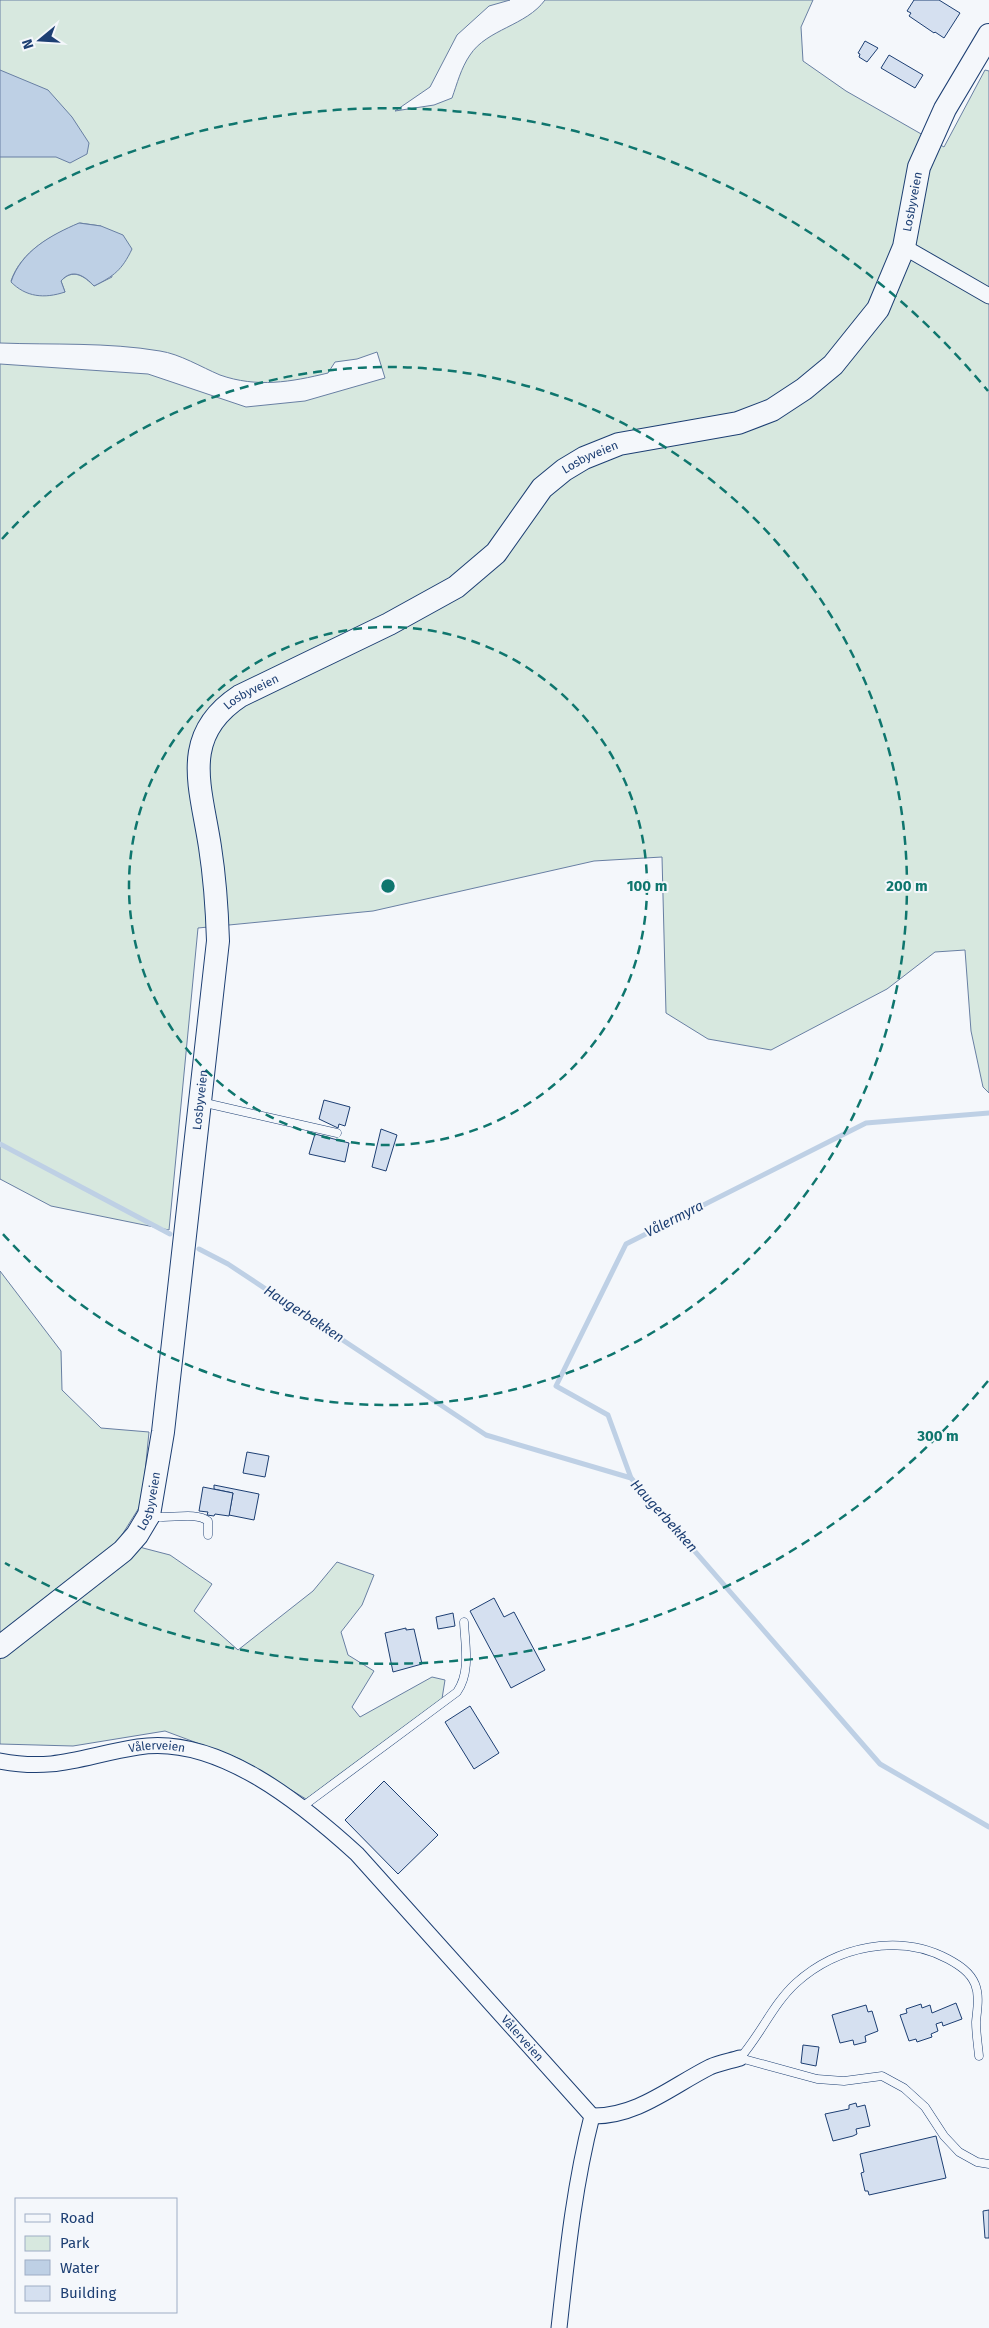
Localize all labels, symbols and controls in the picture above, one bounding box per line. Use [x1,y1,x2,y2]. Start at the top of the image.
north arrow [15,15,65,65]
text: N [19,37,38,51]
street label: Losbyveien [900,171,925,233]
street label: Losbyveien [559,438,620,477]
street label: Losbyveien [221,671,281,713]
centre of rings [379,877,397,895]
text: 100 m [627,877,667,895]
text: 200 m [886,877,928,895]
street label: Losbyveien [190,1069,211,1131]
water label: Vålermyra [642,1197,706,1241]
water label: Haugerbekken [261,1282,347,1346]
text: 300 m [916,1427,959,1445]
street label: Losbyveien [134,1471,163,1533]
water label: Haugerbekken [627,1476,701,1556]
street label: Vålerveien [127,1738,186,1755]
street label: Vålerveien [498,2013,546,2064]
legend [15,2198,178,2313]
text: Road [60,2209,95,2227]
text: Park [60,2234,90,2252]
text: Water [60,2259,99,2277]
text: Building [60,2284,116,2302]

